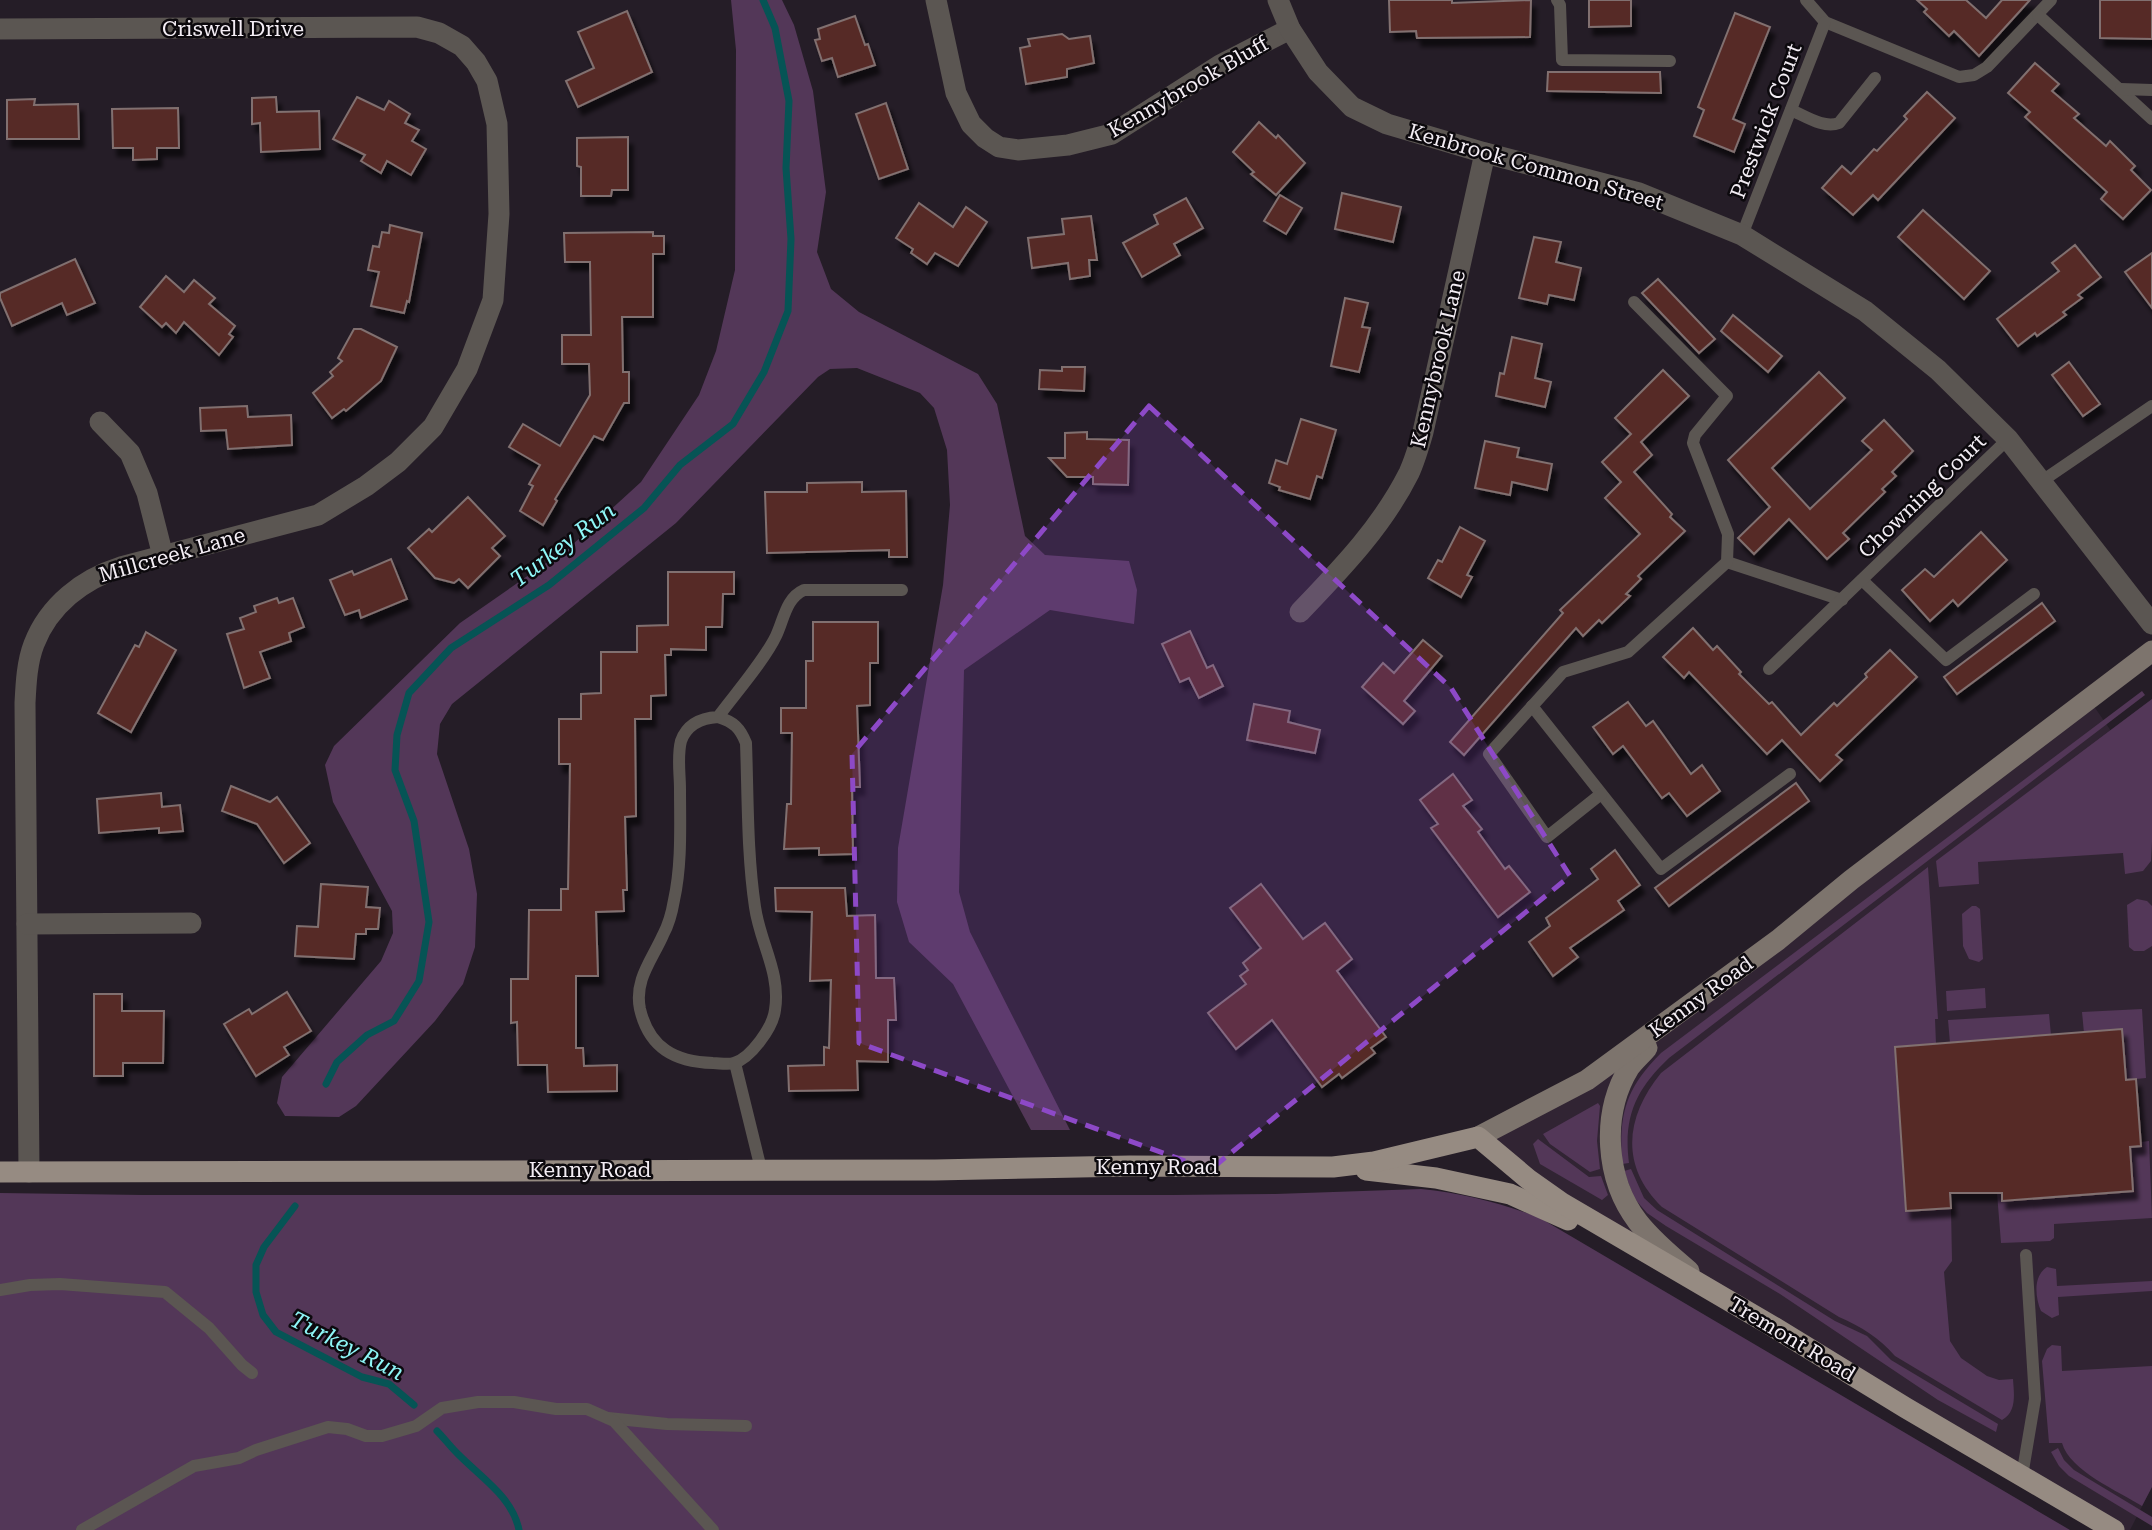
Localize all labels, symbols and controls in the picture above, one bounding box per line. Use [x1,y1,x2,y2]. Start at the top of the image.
street label: Criswell Drive [162,17,304,41]
street label: Kennybrook Bluff [1104,31,1273,143]
street label: Prestwick Court [1725,40,1807,202]
street label: Kenbrook Common Street [1406,119,1667,215]
street label: Kennybrook Lane [1406,268,1470,450]
street label: Chowning Court [1853,429,1991,563]
water label: Turkey Run [505,497,621,593]
street label: Millcreek Lane [96,523,248,587]
street label: Kenny Road [1644,951,1758,1043]
street label: Kenny Road [1096,1155,1219,1179]
street label: Kenny Road [529,1158,652,1182]
street label: Tremont Road [1724,1292,1860,1387]
water label: Turkey Run [286,1306,408,1386]

